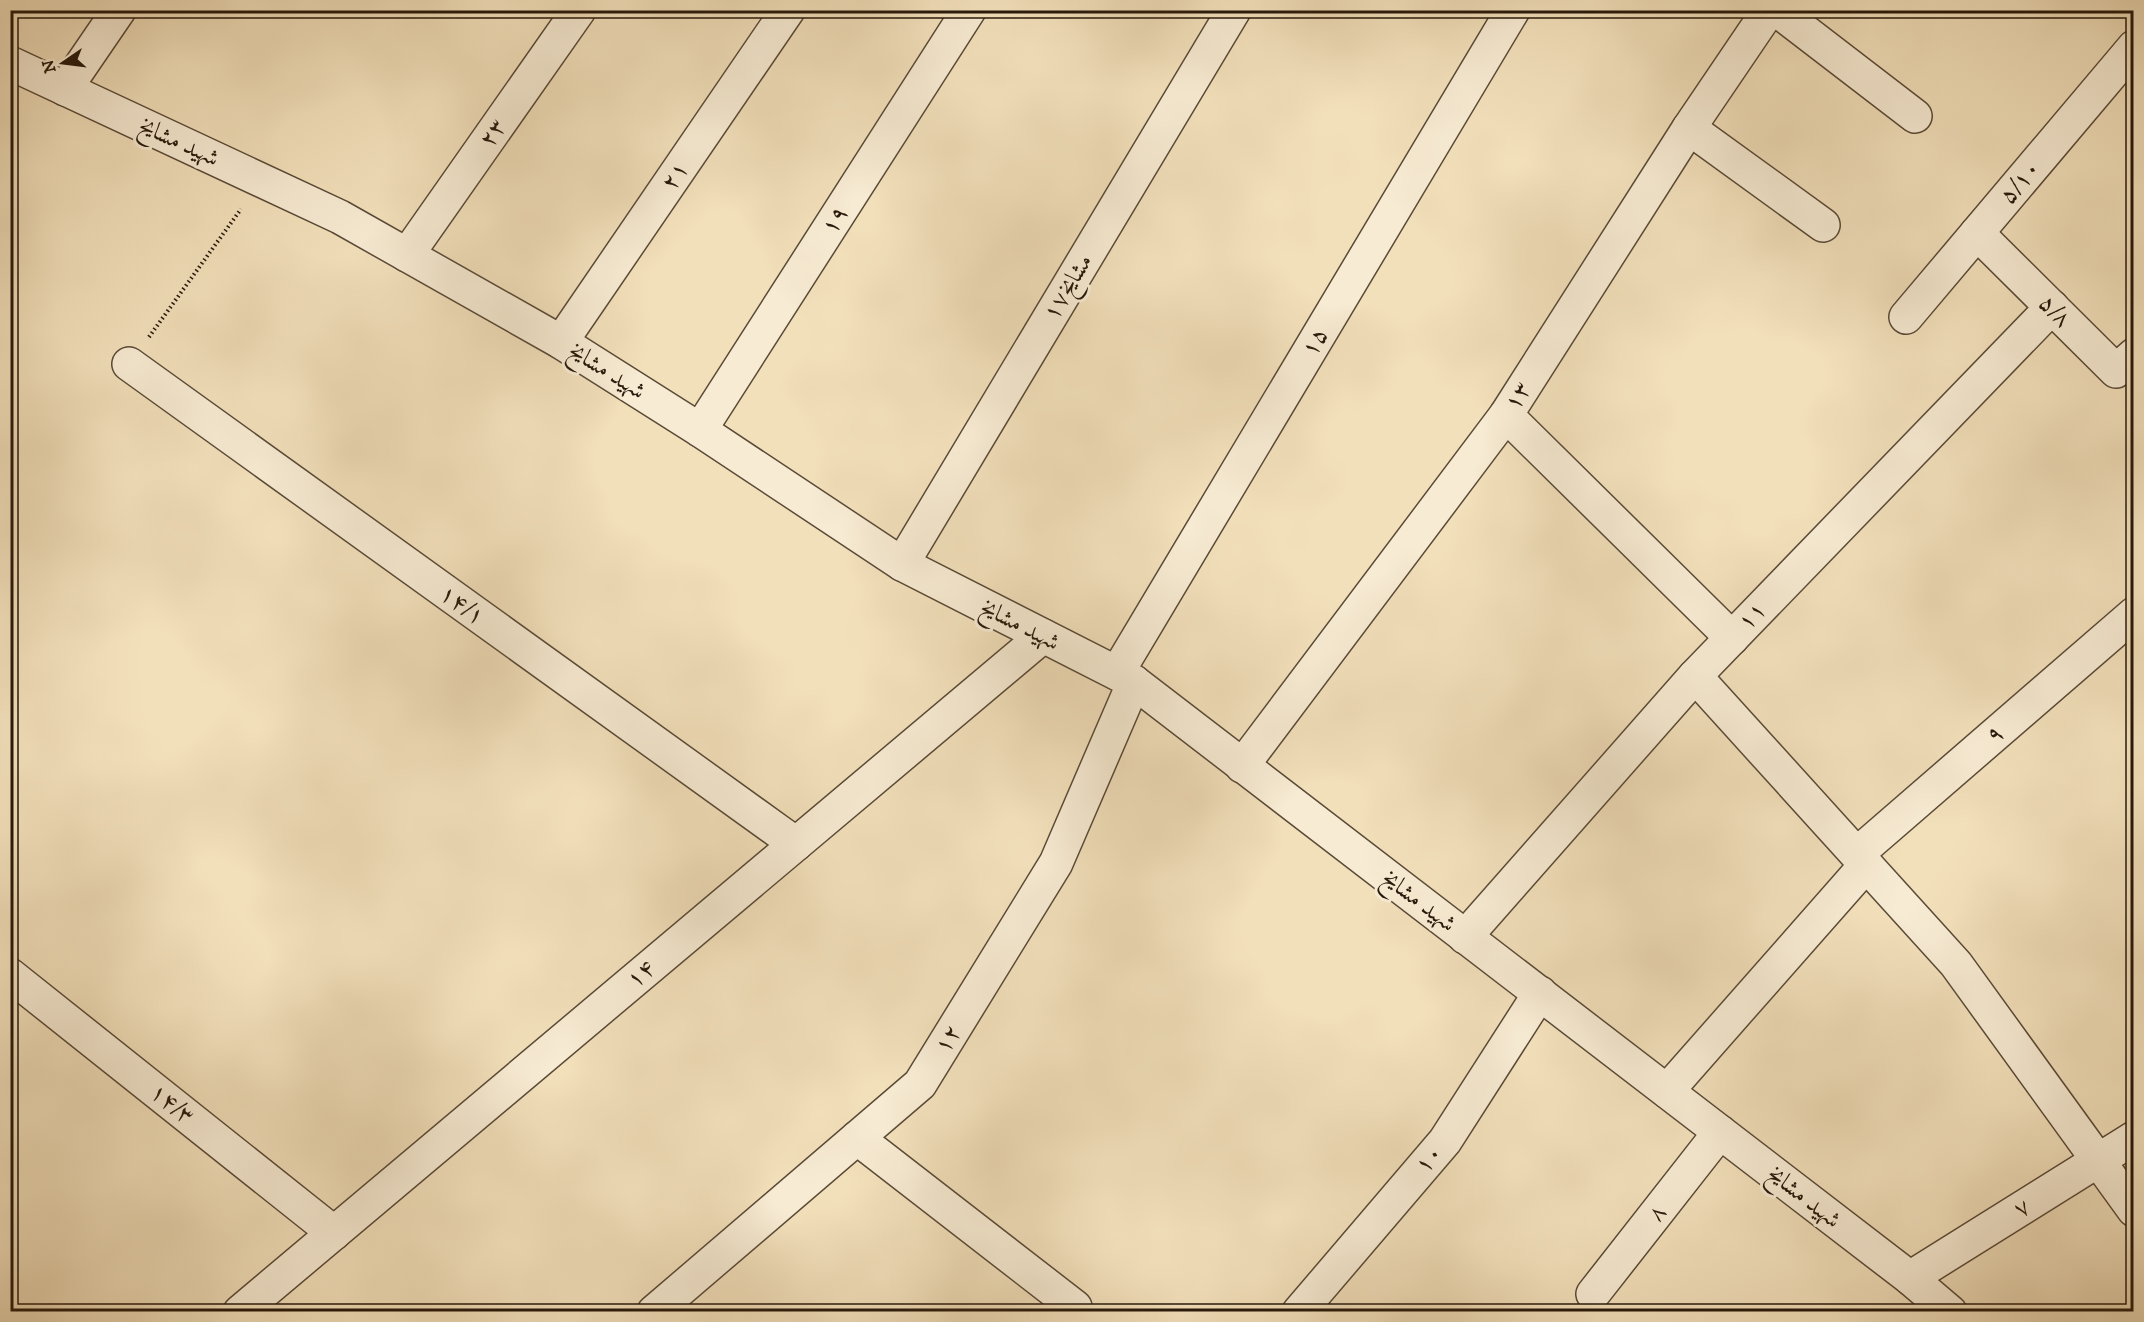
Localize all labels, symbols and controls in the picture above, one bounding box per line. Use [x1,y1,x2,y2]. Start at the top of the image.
north arrow [33,33,93,93]
text: N [38,58,61,75]
street label: شهید مشایخ [132,110,224,177]
street label: ۲۳ [473,113,513,153]
street label: ۵/۱۰ [1993,154,2047,210]
street label: ۲۱ [655,156,695,196]
street label: ۱۹ [815,200,855,240]
street label: ۱۷مشایخ [1037,248,1103,328]
street label: ۵/۸ [2032,288,2078,334]
street label: ۱۵ [1295,322,1335,362]
street label: شهید مشایخ [561,336,651,410]
street label: ۱۳ [1498,376,1538,416]
street label: ۱۴/۱ [434,579,490,631]
street label: شهید مشایخ [973,592,1065,661]
street label: ۱۱ [1731,595,1773,637]
street label: ۹ [1980,718,2010,750]
street label: شهید مشایخ [1373,863,1462,942]
street label: ۱۴ [621,953,661,995]
street label: ۱۲ [928,1019,968,1059]
street label: ۱۴/۳ [144,1077,200,1131]
street label: ۱۰ [1408,1139,1450,1179]
street label: شهید مشایخ [1759,1159,1847,1238]
street label: ۷ [2008,1192,2036,1224]
street label: ۸ [1641,1198,1673,1228]

